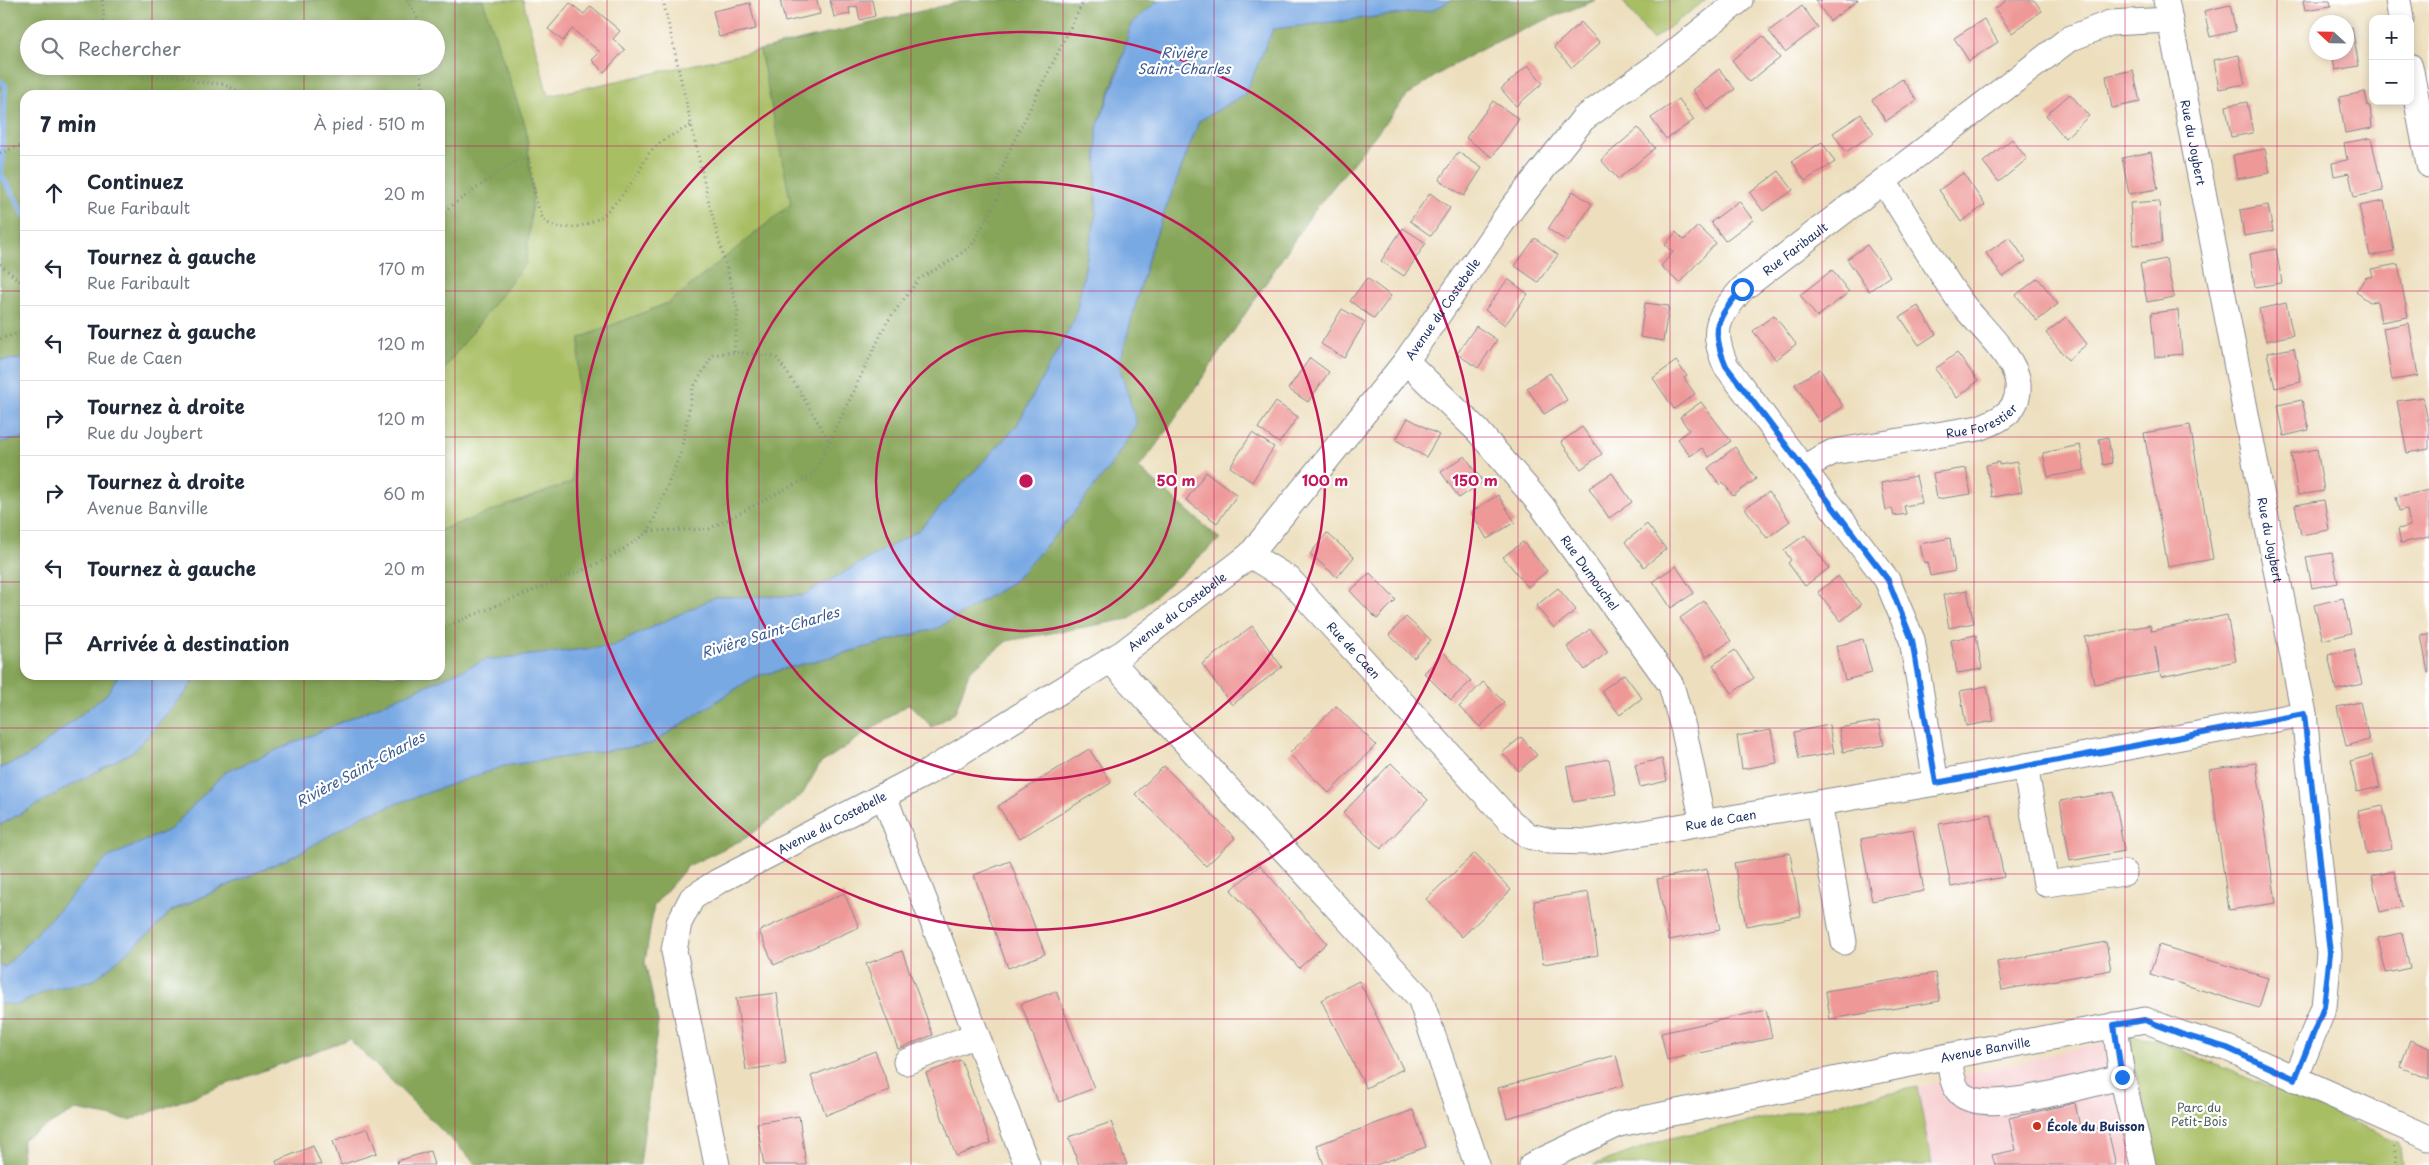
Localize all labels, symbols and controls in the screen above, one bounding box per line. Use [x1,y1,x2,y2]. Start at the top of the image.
north arrow [2309,15,2354,60]
map controls [2369,15,2414,105]
button: + [2369,15,2414,60]
search box [20,20,445,75]
icon: search [38,34,66,62]
text: Rechercher [78,34,181,62]
water label: Rivière Saint-Charles [1138,42,1232,79]
button: − [2369,60,2414,105]
street label: Rue du Joybert [2176,98,2211,187]
text: 7 min [40,107,96,139]
text: À pied · 510 m [314,111,425,135]
text: Continuez [87,167,184,195]
icon: ahead [40,179,68,207]
text: 20 m [384,181,425,205]
text: Rue Faribault [87,195,190,219]
street label: Rue Faribault [1759,218,1831,279]
text: Tournez à gauche [87,242,256,270]
icon: left [40,254,68,282]
street label: Avenue du Costebelle [1401,254,1484,363]
text: 170 m [379,256,425,280]
text: Rue Faribault [87,270,190,294]
route start [1731,278,1754,301]
text: Tournez à gauche [87,317,256,345]
icon: left [40,329,68,357]
text: 120 m [378,331,425,355]
text: Rue de Caen [87,345,182,369]
text: Tournez à droite [87,392,245,420]
street label: Rue Forestier [1945,400,2021,442]
icon: right [40,404,68,432]
text: 120 m [378,406,425,430]
text: Rue du Joybert [87,420,203,444]
text: Tournez à droite [87,467,245,495]
text: 50 m [1157,468,1195,491]
text: 100 m [1302,468,1348,491]
text: 150 m [1452,468,1498,491]
centre of rings [1017,472,1035,490]
icon: right [40,479,68,507]
text: 60 m [383,481,425,505]
text: Avenue Banville [87,495,208,519]
street label: Rue du Joybert [2253,496,2287,584]
street label: Rue Dumouchel [1557,531,1623,614]
icon: left [40,554,68,582]
text: Tournez à gauche [87,554,256,582]
text: 20 m [384,556,425,580]
street label: Avenue du Costebelle [1124,567,1230,655]
water label: Rivière Saint-Charles [698,601,843,663]
street label: Rue de Caen [1323,618,1385,683]
icon: arrive [40,629,68,657]
text: Arrivée à destination [87,629,290,657]
water label: Rivière Saint-Charles [292,725,430,812]
street label: Avenue du Costebelle [774,786,890,858]
street label: Rue de Caen [1684,805,1758,835]
street label: Avenue Banville [1939,1032,2032,1067]
route end [2111,1066,2134,1089]
park label: Parc du Petit-Bois [2171,1098,2228,1130]
place label: École du Buisson [2047,1117,2145,1135]
marker: École du Buisson [2031,1120,2043,1132]

